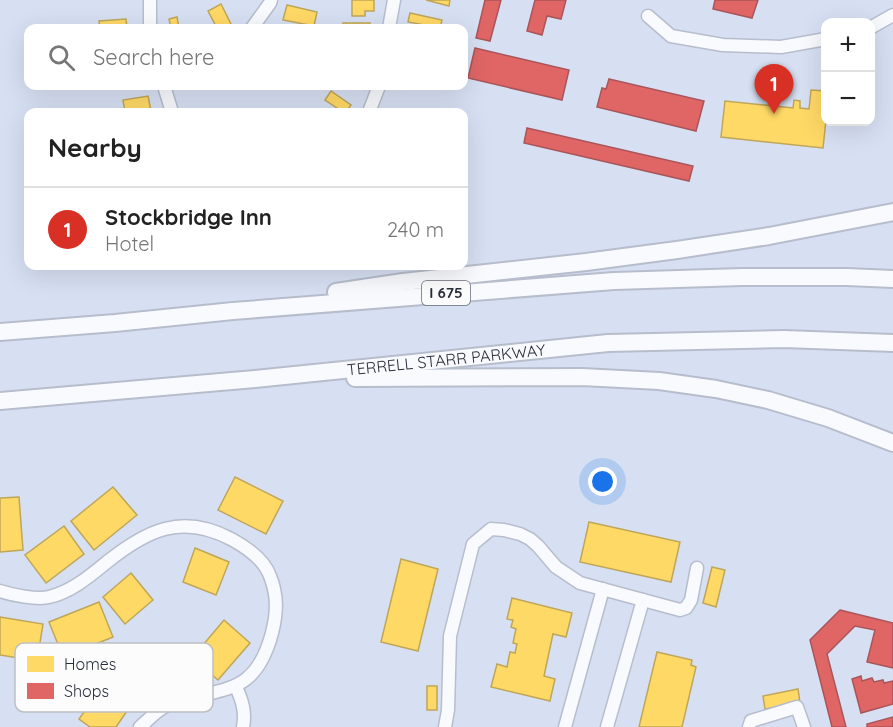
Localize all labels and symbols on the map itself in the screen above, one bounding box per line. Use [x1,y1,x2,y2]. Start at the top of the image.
pin: 1 [754,64,794,114]
road number: I 675 [422,281,470,305]
street label: TERRELL STARR PARKWAY [346,339,546,380]
your location [588,467,617,496]
legend [15,643,213,712]
text: Homes [64,654,116,674]
text: Shops [64,681,109,701]

